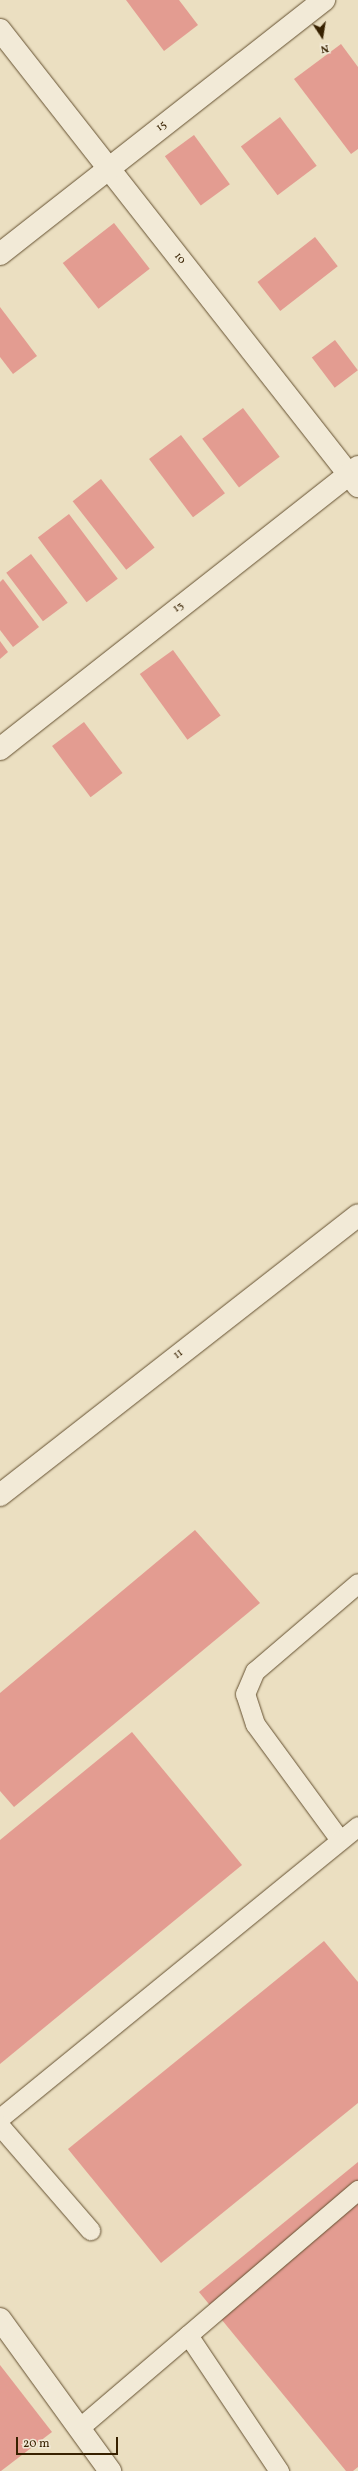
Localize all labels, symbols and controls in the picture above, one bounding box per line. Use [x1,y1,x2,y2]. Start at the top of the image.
north arrow [302,16,342,56]
text: N [319,40,330,56]
street label: 15 [154,119,170,135]
street label: 10 [170,251,188,267]
street label: 13 [171,600,187,616]
street label: 11 [172,1347,186,1363]
scale bar [18,2429,120,2455]
text: 20 m [23,2436,50,2452]

